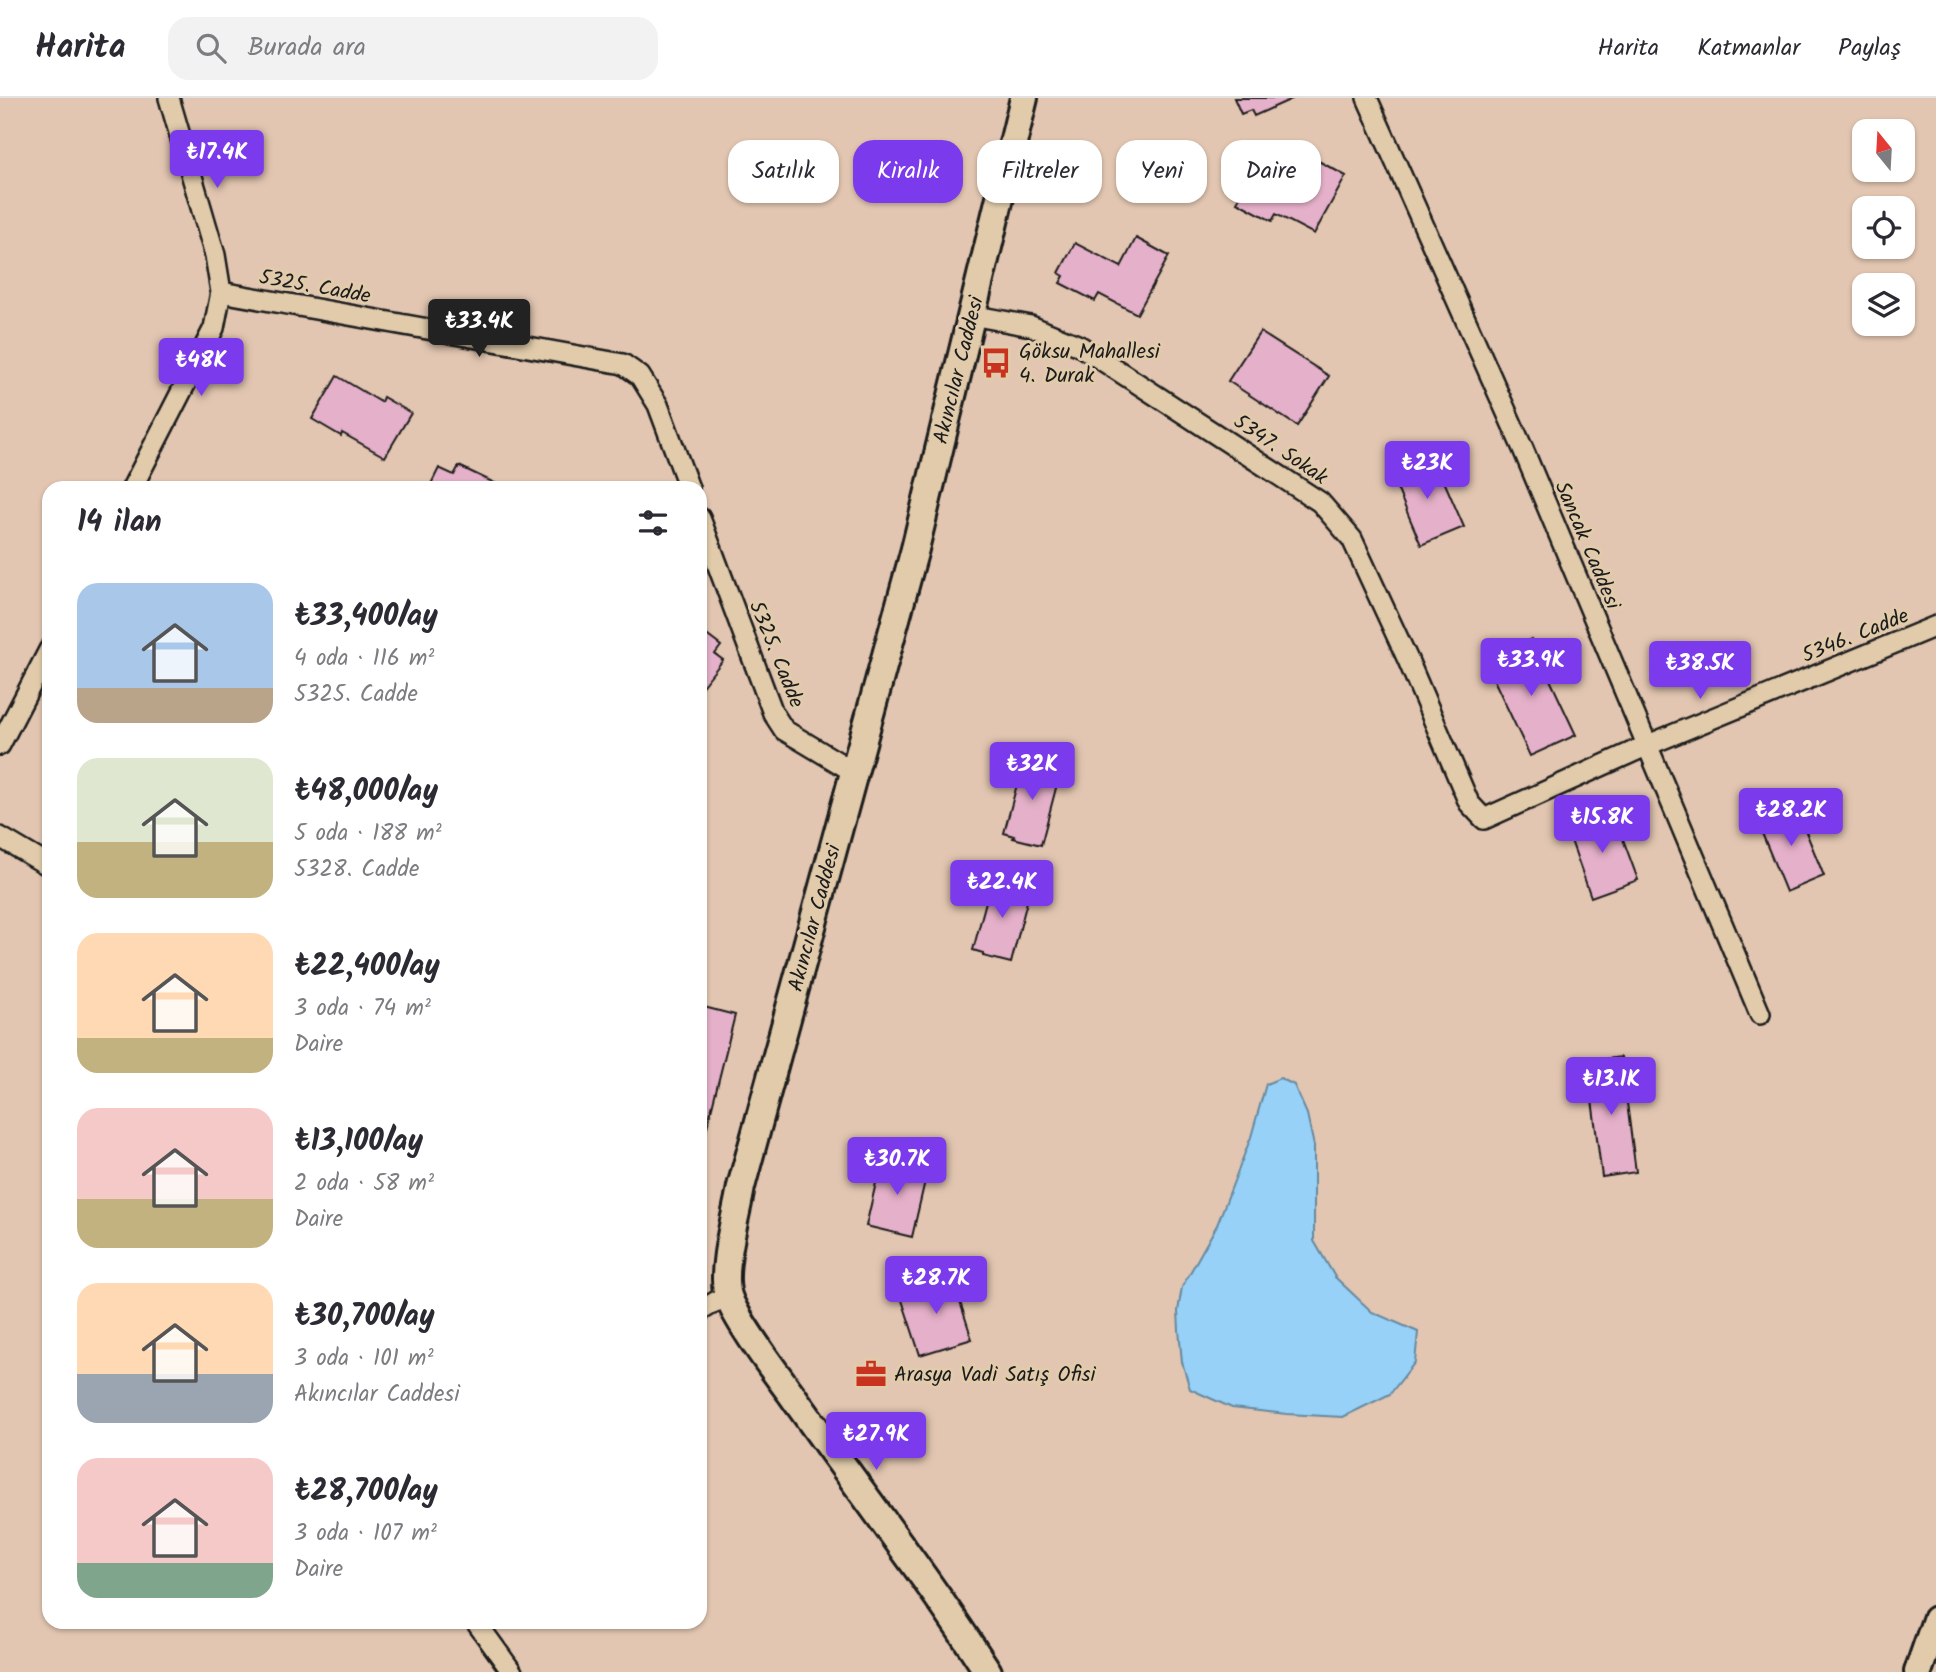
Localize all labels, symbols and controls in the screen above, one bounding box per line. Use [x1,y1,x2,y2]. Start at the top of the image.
search box [168,17,658,80]
text: Harita [35,22,126,75]
text: Burada ara [248,27,366,69]
icon: search [192,29,230,67]
text: Harita [1598,29,1659,68]
text: Katmanlar [1697,29,1800,68]
text: Paylaş [1838,29,1901,68]
north arrow [1852,119,1914,182]
map controls [1852,119,1915,336]
pin: ₺17.4K [160,130,274,190]
text: ₺17.4K [186,135,248,171]
chip: Satılık [728,140,839,203]
chip: Kiralık [853,140,963,203]
chip: Filtreler [977,140,1102,203]
chip: Yeni [1116,140,1207,203]
chip: Daire [1221,140,1321,203]
button: locate [1852,196,1915,259]
street label: 5325. Cadde [256,261,374,314]
button: layers [1852,273,1915,336]
street label: Akıncılar Caddesi [925,292,994,448]
pin: ₺33.4K [422,300,536,359]
text: ₺33.4K [444,304,514,340]
place label: Göksu Mahallesi 4. Durak [1019,336,1161,393]
pin: ₺48K [160,338,242,398]
text: ₺48K [175,343,227,379]
bus stop icon: Göksu Mahallesi 4. Durak [979,346,1013,380]
street label: 5347. Sokak [1226,406,1334,494]
pin: ₺23K [1386,442,1468,501]
text: ₺23K [1401,446,1453,482]
street label: Sancak Caddesi [1545,476,1629,616]
text: 14 ilan [77,499,162,547]
icon: filters [634,504,672,542]
text: ₺33,400/ay [294,593,438,641]
street label: 5325. Cadde [739,596,812,714]
street label: 5346. Cadde [1797,600,1915,673]
icon: home [133,611,217,695]
pin: ₺33.9K [1474,638,1588,698]
text: 4 oda · 116 m² [294,641,434,677]
pin: ₺38.5K [1643,642,1757,701]
text: ₺33.9K [1497,643,1565,679]
text: ₺38.5K [1665,646,1735,682]
text: 5325. Cadde [294,677,418,713]
pin: ₺32K [991,742,1073,802]
text: ₺32K [1006,747,1058,783]
text: ₺48,000/ay [294,768,438,816]
icon: home [133,786,217,870]
pin: ₺28.2K [1734,788,1848,848]
text: ₺28.2K [1755,793,1827,829]
pin: ₺15.8K [1545,796,1659,855]
text: ₺15.8K [1570,800,1634,836]
text: 5 oda · 188 m² [294,816,442,852]
street label: Akıncılar Caddesi [780,840,851,996]
text: 5328. Cadde [294,852,419,888]
pin: ₺22.4K [945,860,1059,920]
text: ₺22.4K [966,865,1038,901]
text: ₺22,400/ay [294,943,440,991]
icon: home [133,961,217,1045]
text: 3 oda · 74 m² [294,991,431,1027]
text: Daire [294,1027,343,1063]
pin: ₺13.1K [1554,1058,1668,1117]
text: ₺13.1K [1582,1062,1640,1098]
text: ₺13,100/ay [294,1118,423,1166]
icon: home [133,1136,217,1220]
pin: ₺30.7K [840,1138,954,1197]
text: ₺30.7K [863,1142,931,1178]
text: 2 oda · 58 m² [294,1166,434,1202]
text: Daire [294,1202,343,1238]
pin: ₺28.7K [879,1256,993,1316]
text: ₺28.7K [901,1261,971,1297]
text: ₺30,700/ay [294,1293,435,1341]
icon: home [133,1311,217,1395]
text: 3 oda · 101 m² [294,1341,434,1377]
office icon: Arasya Vadi Satış Ofisi [854,1357,888,1391]
place label: Arasya Vadi Satış Ofisi [894,1359,1096,1392]
text: Akıncılar Caddesi [294,1377,460,1413]
pin: ₺27.9K [819,1412,933,1472]
text: ₺27.9K [842,1417,910,1453]
text: ₺28,700/ay [294,1468,438,1516]
icon: home [133,1486,217,1570]
text: 3 oda · 107 m² [294,1516,437,1552]
text: Daire [294,1552,343,1588]

